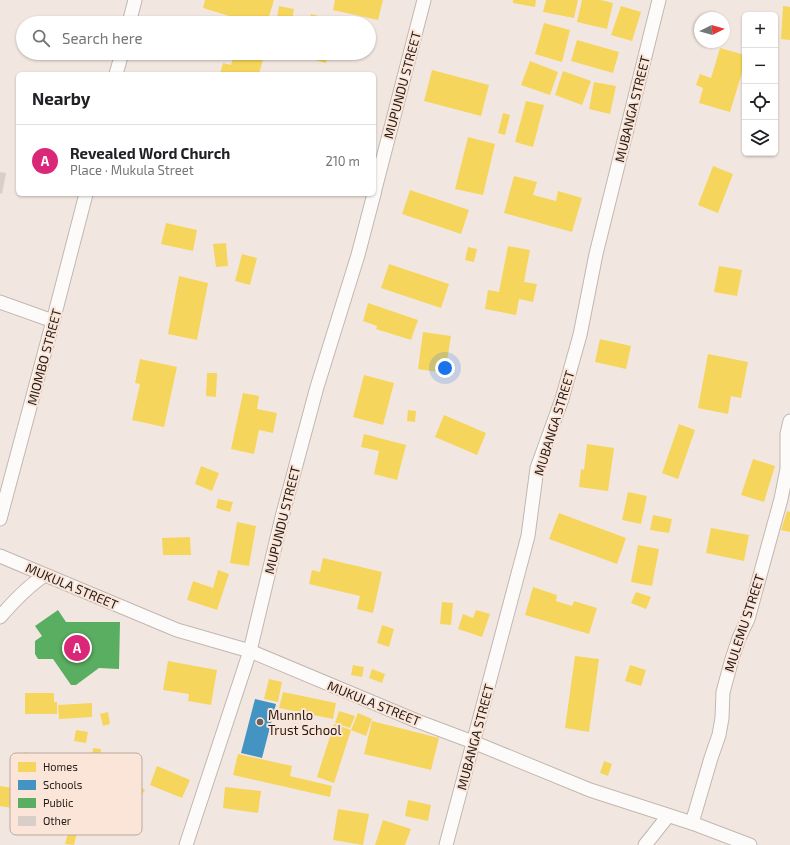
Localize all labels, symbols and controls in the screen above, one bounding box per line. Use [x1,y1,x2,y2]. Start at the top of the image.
north arrow [694,12,730,48]
map controls [742,12,778,156]
button: + [742,12,778,48]
search box [16,16,376,60]
icon: search [30,27,52,49]
text: Search here [62,29,143,47]
street label: MUPUNDU STREET [380,29,424,141]
button: − [742,48,778,84]
street label: MUBANGA STREET [611,54,653,164]
button: locate [742,84,778,120]
text: Nearby [32,88,90,108]
button: layers [742,120,778,156]
text: Revealed Word Church [70,144,230,162]
text: A [41,153,49,169]
text: 210 m [325,153,360,169]
text: Place · Mukula Street [70,162,194,178]
street label: MIOMBO STREET [23,306,65,407]
your location [435,358,455,378]
street label: MUBANGA STREET [530,368,578,478]
street label: MUPUNDU STREET [261,464,303,576]
street label: MUKULA STREET [23,559,121,613]
street label: MULEMU STREET [721,572,768,674]
pin: A [64,633,90,663]
street label: MUKULA STREET [325,677,423,729]
street label: MUBANGA STREET [453,682,497,792]
place label: Munnlo Trust School [268,707,341,738]
marker: Munnlo Trust School [255,717,265,727]
legend [10,753,142,835]
text: Homes [43,760,78,773]
text: Schools [43,778,83,791]
text: Public [43,796,73,809]
text: Other [43,814,72,827]

